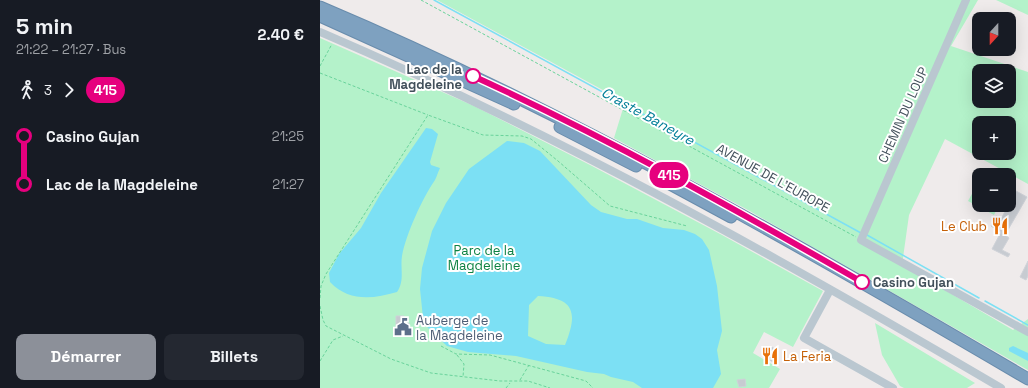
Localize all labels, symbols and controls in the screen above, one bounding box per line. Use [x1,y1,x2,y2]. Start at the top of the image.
text: 5 min [16,12,73,40]
north arrow [972,12,1016,56]
map controls [972,12,1016,212]
text: 2.40 € [257,25,304,44]
text: 21:22 – 21:27 · Bus [16,41,126,58]
place label: Lac de la Magdeleine [389,61,462,93]
street label: CHEMIN DU LOUP [874,64,932,166]
button: layers [972,64,1016,108]
marker: Lac de la Magdeleine [465,68,481,84]
icon: walk [16,79,38,101]
icon: forward [58,79,80,101]
text: 415 [94,81,117,99]
text: 3 [44,82,52,99]
water label: Craste Baneyre [598,83,698,149]
button: + [972,116,1016,160]
text: Casino Gujan [46,127,139,146]
text: 21:25 [272,128,304,145]
street label: AVENUE DE L'EUROPE [713,140,833,216]
line badge: 415 [646,162,692,188]
text: 415 [657,166,681,184]
button: − [972,168,1016,212]
text: Lac de la Magdeleine [46,175,198,194]
text: 21:27 [272,176,304,193]
restaurant icon: Le Club [990,216,1010,236]
place label: Le Club [941,218,987,235]
park label: Parc de la Magdeleine [448,242,520,274]
marker: Casino Gujan [854,274,870,290]
place label: Casino Gujan [873,274,954,291]
place label: Auberge de la Magdeleine [416,312,503,344]
public building icon: Auberge de la Magdeleine [393,317,413,337]
button: Démarrer [16,334,156,380]
button: Billets [164,334,304,380]
restaurant icon: La Feria [760,346,780,366]
place label: La Feria [783,348,832,365]

